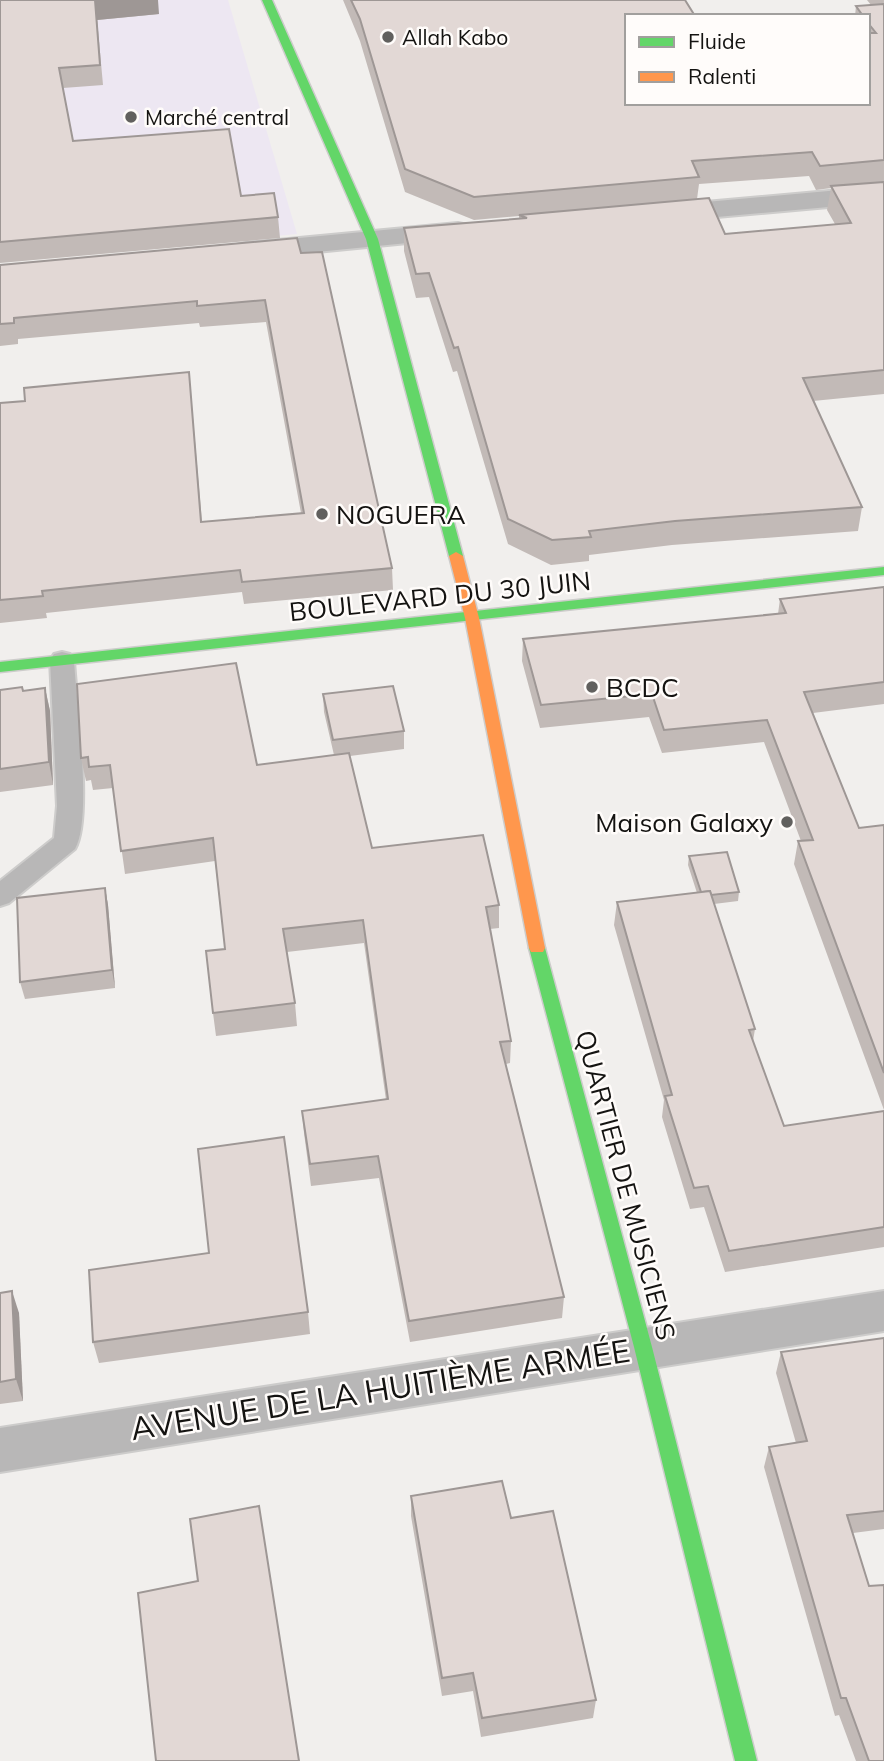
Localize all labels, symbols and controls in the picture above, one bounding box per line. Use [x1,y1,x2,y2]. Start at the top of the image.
legend [625,14,870,105]
place label: Allah Kabo [402,24,508,50]
text: Fluide [688,28,746,54]
marker: Allah Kabo [380,29,396,45]
text: Ralenti [688,63,756,89]
place label: Marché central [145,104,289,130]
marker: Marché central [123,109,139,125]
place label: NOGUERA [336,498,466,531]
marker: NOGUERA [314,506,330,522]
street label: BOULEVARD DU 30 JUIN [288,564,592,628]
place label: BCDC [606,671,679,704]
marker: BCDC [584,679,600,695]
place label: Maison Galaxy [595,806,773,839]
marker: Maison Galaxy [779,814,795,830]
street label: QUARTIER DE MUSICIENS [569,1027,683,1343]
street label: AVENUE DE LA HUITIÈME ARMÉE [127,1330,633,1448]

